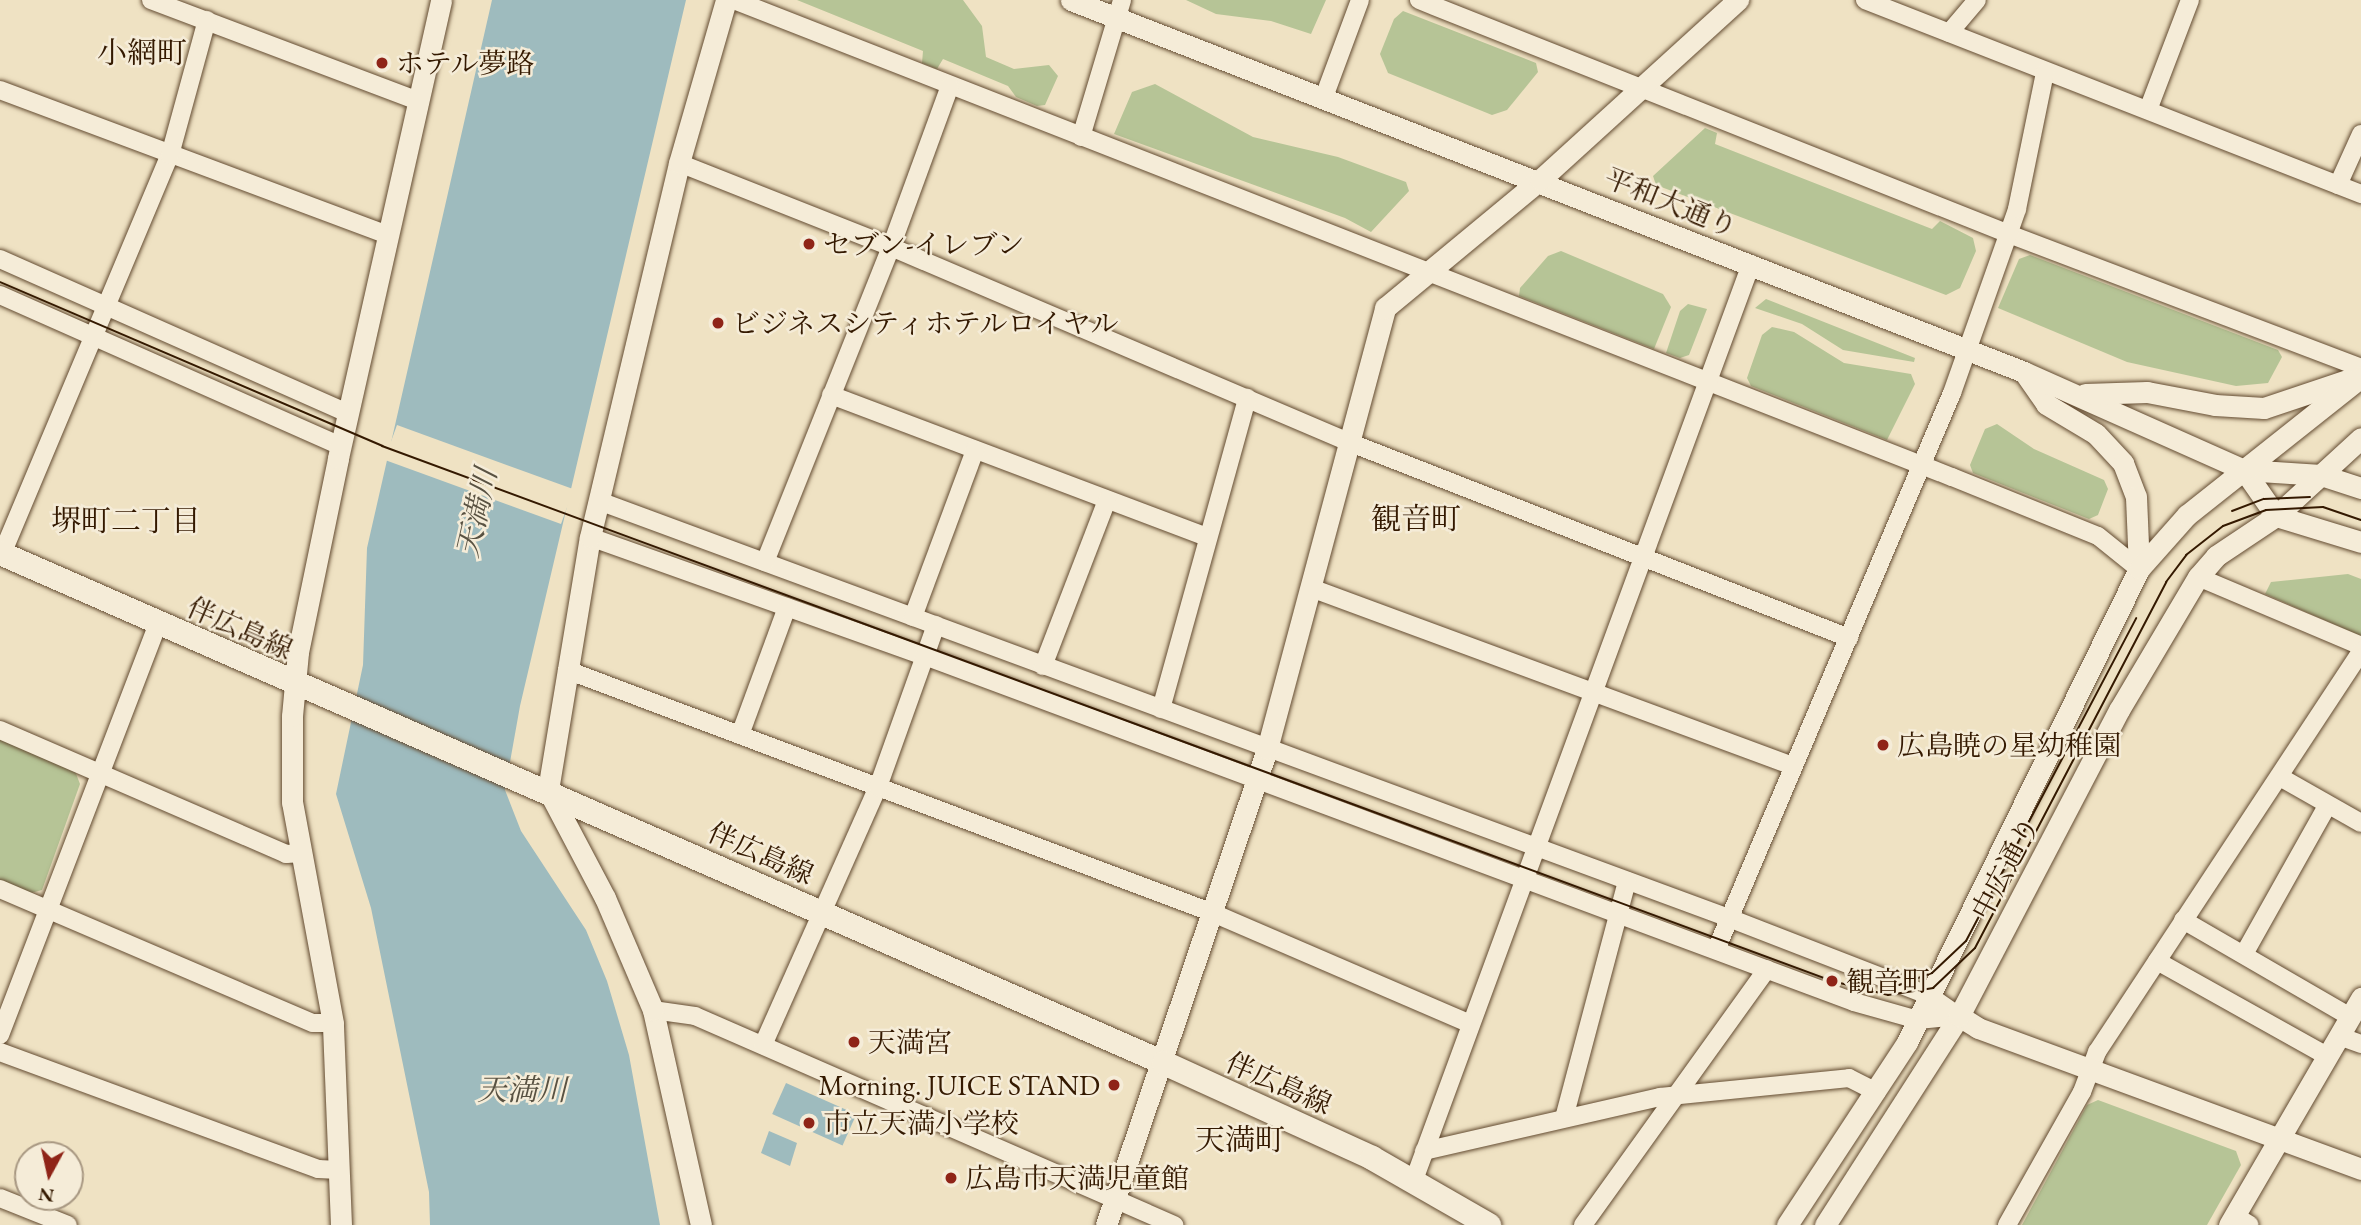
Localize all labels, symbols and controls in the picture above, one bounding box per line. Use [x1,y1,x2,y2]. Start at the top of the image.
district label: 小網町 [97,35,187,71]
place label: ホテル夢路 [396,46,536,80]
marker: ホテル夢路 [374,55,390,71]
street label: 平和大通り [1600,160,1742,244]
place label: セブン-イレブン [823,227,1027,261]
marker: セブン-イレブン [801,236,817,252]
place label: ビジネスシティホテルロイヤル [732,306,1124,340]
marker: ビジネスシティホテルロイヤル [710,315,726,331]
water label: 天満川 [449,465,505,561]
district label: 観音町 [1371,501,1461,537]
district label: 堺町二丁目 [51,503,201,539]
street label: 伴広島線 [182,590,298,666]
place label: 広島暁の星幼稚園 [1897,728,2121,762]
marker: 広島暁の星幼稚園 [1875,737,1891,753]
street label: 中広通り [1964,811,2046,925]
street label: 伴広島線 [703,815,819,891]
place label: 観音町 [1846,964,1930,998]
marker: 観音町 [1824,973,1840,989]
place label: 天満宮 [868,1025,952,1059]
marker: 天満宮 [846,1034,862,1050]
street label: 伴広島線 [1221,1045,1337,1121]
place label: Morning. JUICE STAND [818,1068,1100,1102]
water label: 天満川 [477,1072,567,1108]
marker: Morning. JUICE STAND [1106,1077,1122,1093]
place label: 市立天満小学校 [823,1106,1019,1140]
marker: 市立天満小学校 [801,1115,817,1131]
district label: 天満町 [1195,1122,1285,1158]
north arrow [14,1141,84,1211]
place label: 広島市天満児童館 [965,1161,1189,1195]
marker: 広島市天満児童館 [943,1170,959,1186]
text: N [37,1182,56,1209]

